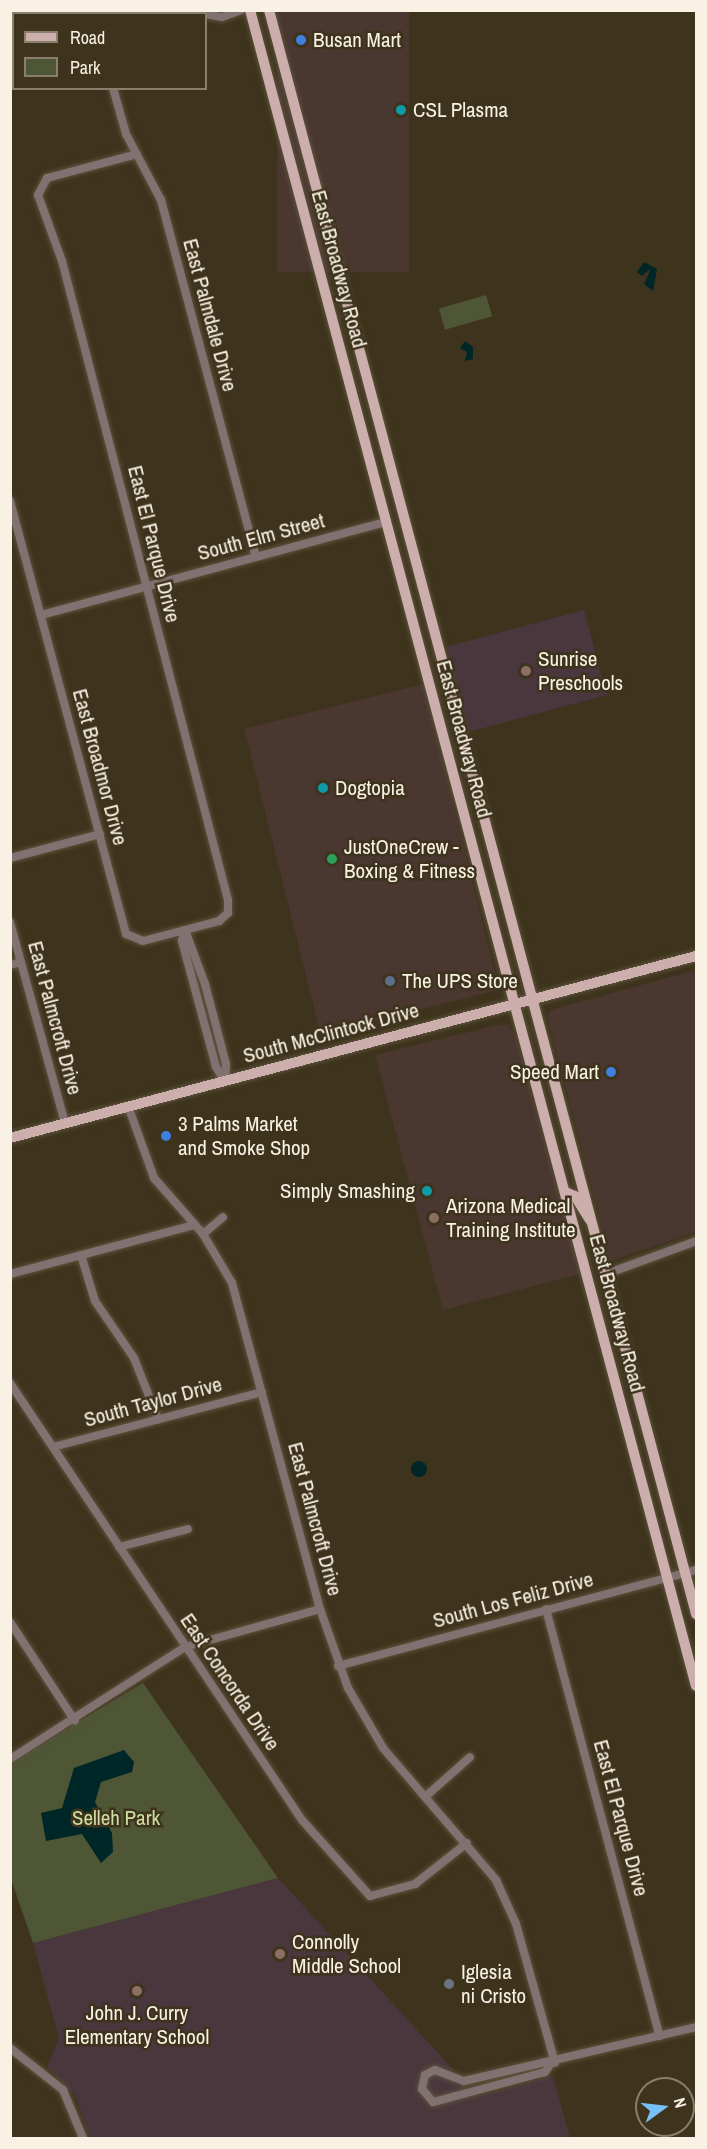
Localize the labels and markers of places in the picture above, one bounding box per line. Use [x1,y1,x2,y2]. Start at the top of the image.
place label: Busan Mart [313,27,401,53]
marker: Busan Mart [294,33,308,47]
place label: CSL Plasma [413,97,509,123]
marker: CSL Plasma [394,103,408,117]
place label: Sunrise Preschools [538,646,623,696]
marker: Sunrise Preschools [519,664,533,678]
place label: Dogtopia [335,775,405,801]
marker: Dogtopia [316,781,330,795]
place label: JustOneCrew - Boxing & Fitness [344,834,475,884]
marker: JustOneCrew - Boxing & Fitness [325,852,339,866]
place label: The UPS Store [402,968,518,994]
marker: The UPS Store [383,974,397,988]
place label: Speed Mart [510,1059,599,1085]
marker: Speed Mart [604,1065,618,1079]
place label: 3 Palms Market and Smoke Shop [178,1111,310,1161]
marker: 3 Palms Market and Smoke Shop [159,1129,173,1143]
place label: Simply Smashing [280,1178,415,1204]
marker: Simply Smashing [420,1184,434,1198]
place label: Arizona Medical Training Institute [446,1193,576,1243]
marker: Arizona Medical Training Institute [427,1211,441,1225]
place label: Connolly Middle School [292,1929,401,1979]
marker: Connolly Middle School [273,1947,287,1961]
place label: Iglesia ni Cristo [461,1959,526,2009]
marker: Iglesia ni Cristo [442,1977,456,1991]
marker: John J. Curry Elementary School [130,1984,144,1998]
place label: John J. Curry Elementary School [65,2000,209,2050]

